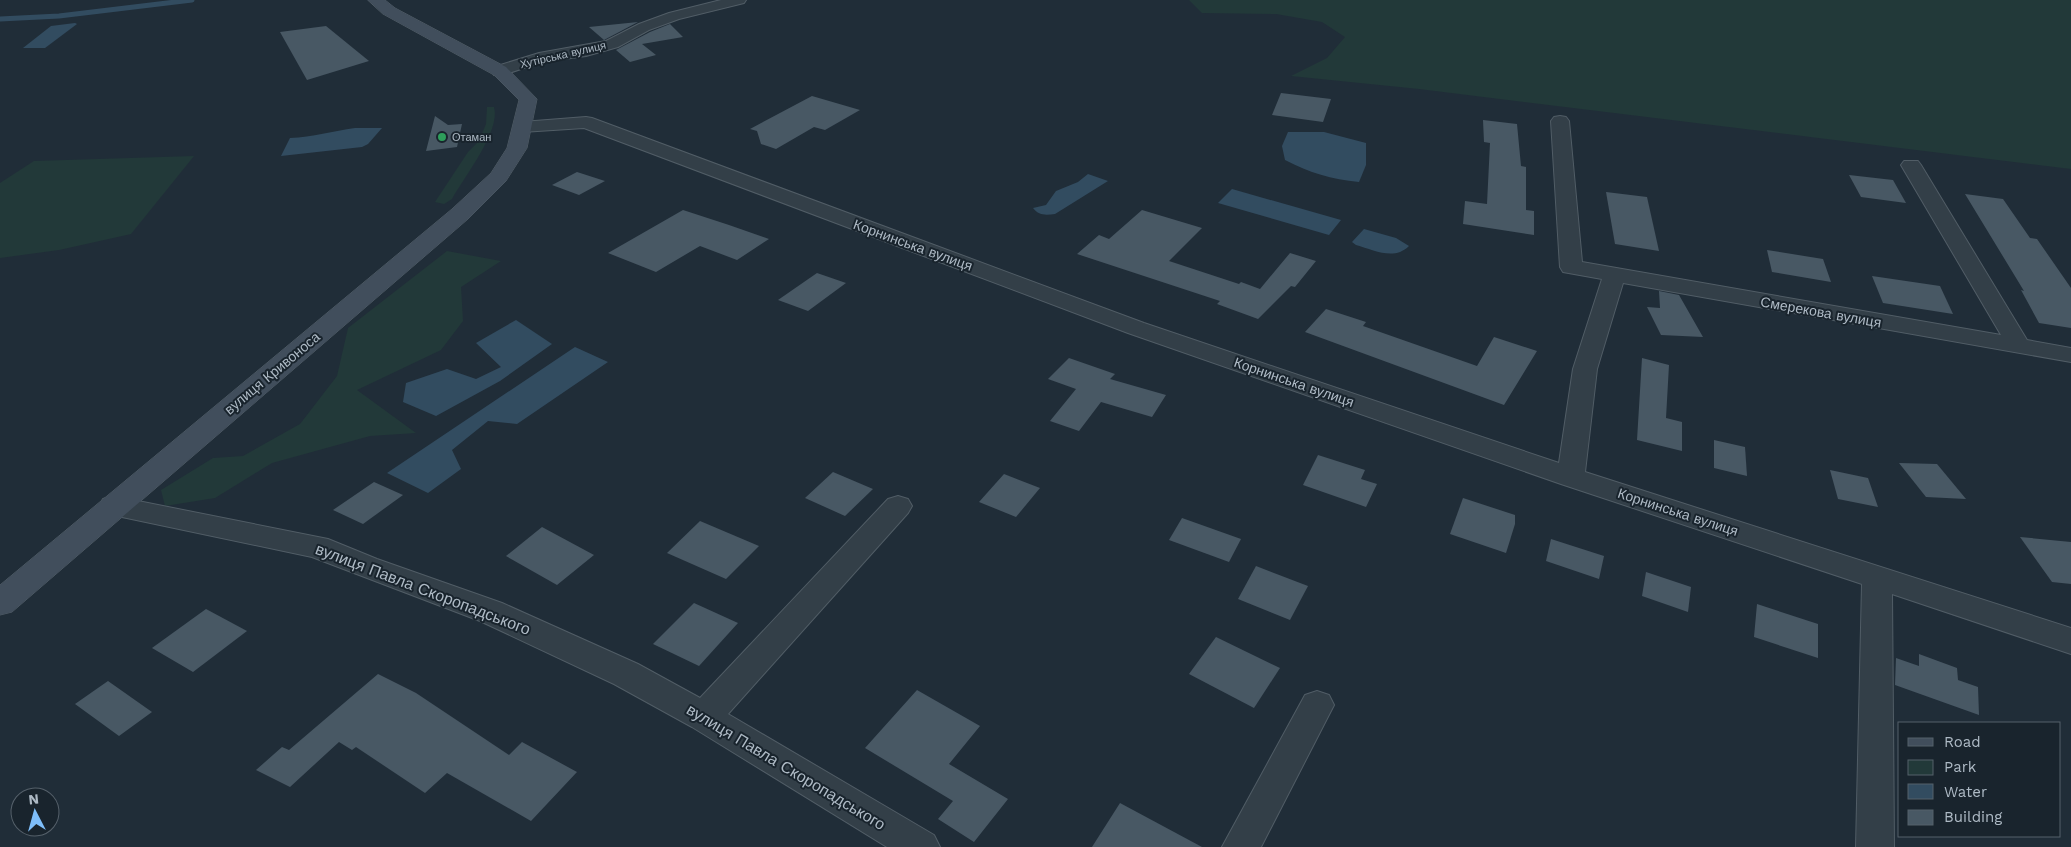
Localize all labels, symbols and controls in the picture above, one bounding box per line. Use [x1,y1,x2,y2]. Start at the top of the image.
street label: Хутірська вулиця [519,39,607,71]
marker: Отаман [436,131,448,143]
place label: Отаман [452,131,491,144]
street label: Корнинська вулиця [851,216,975,274]
street label: Смерекова вулиця [1759,293,1883,331]
street label: вулиця Кривоноса [221,328,323,417]
street label: Корнинська вулиця [1232,354,1356,410]
street label: Корнинська вулиця [1616,485,1740,539]
street label: вулиця Павла Скоропадського [313,539,533,639]
street label: вулиця Павла Скоропадського [683,700,889,834]
legend [1898,722,2061,837]
text: Road [1944,733,1981,751]
text: Park [1944,758,1977,776]
text: Water [1944,783,1987,801]
north arrow [10,787,60,837]
text: N [28,791,40,808]
text: Building [1944,808,2002,826]

